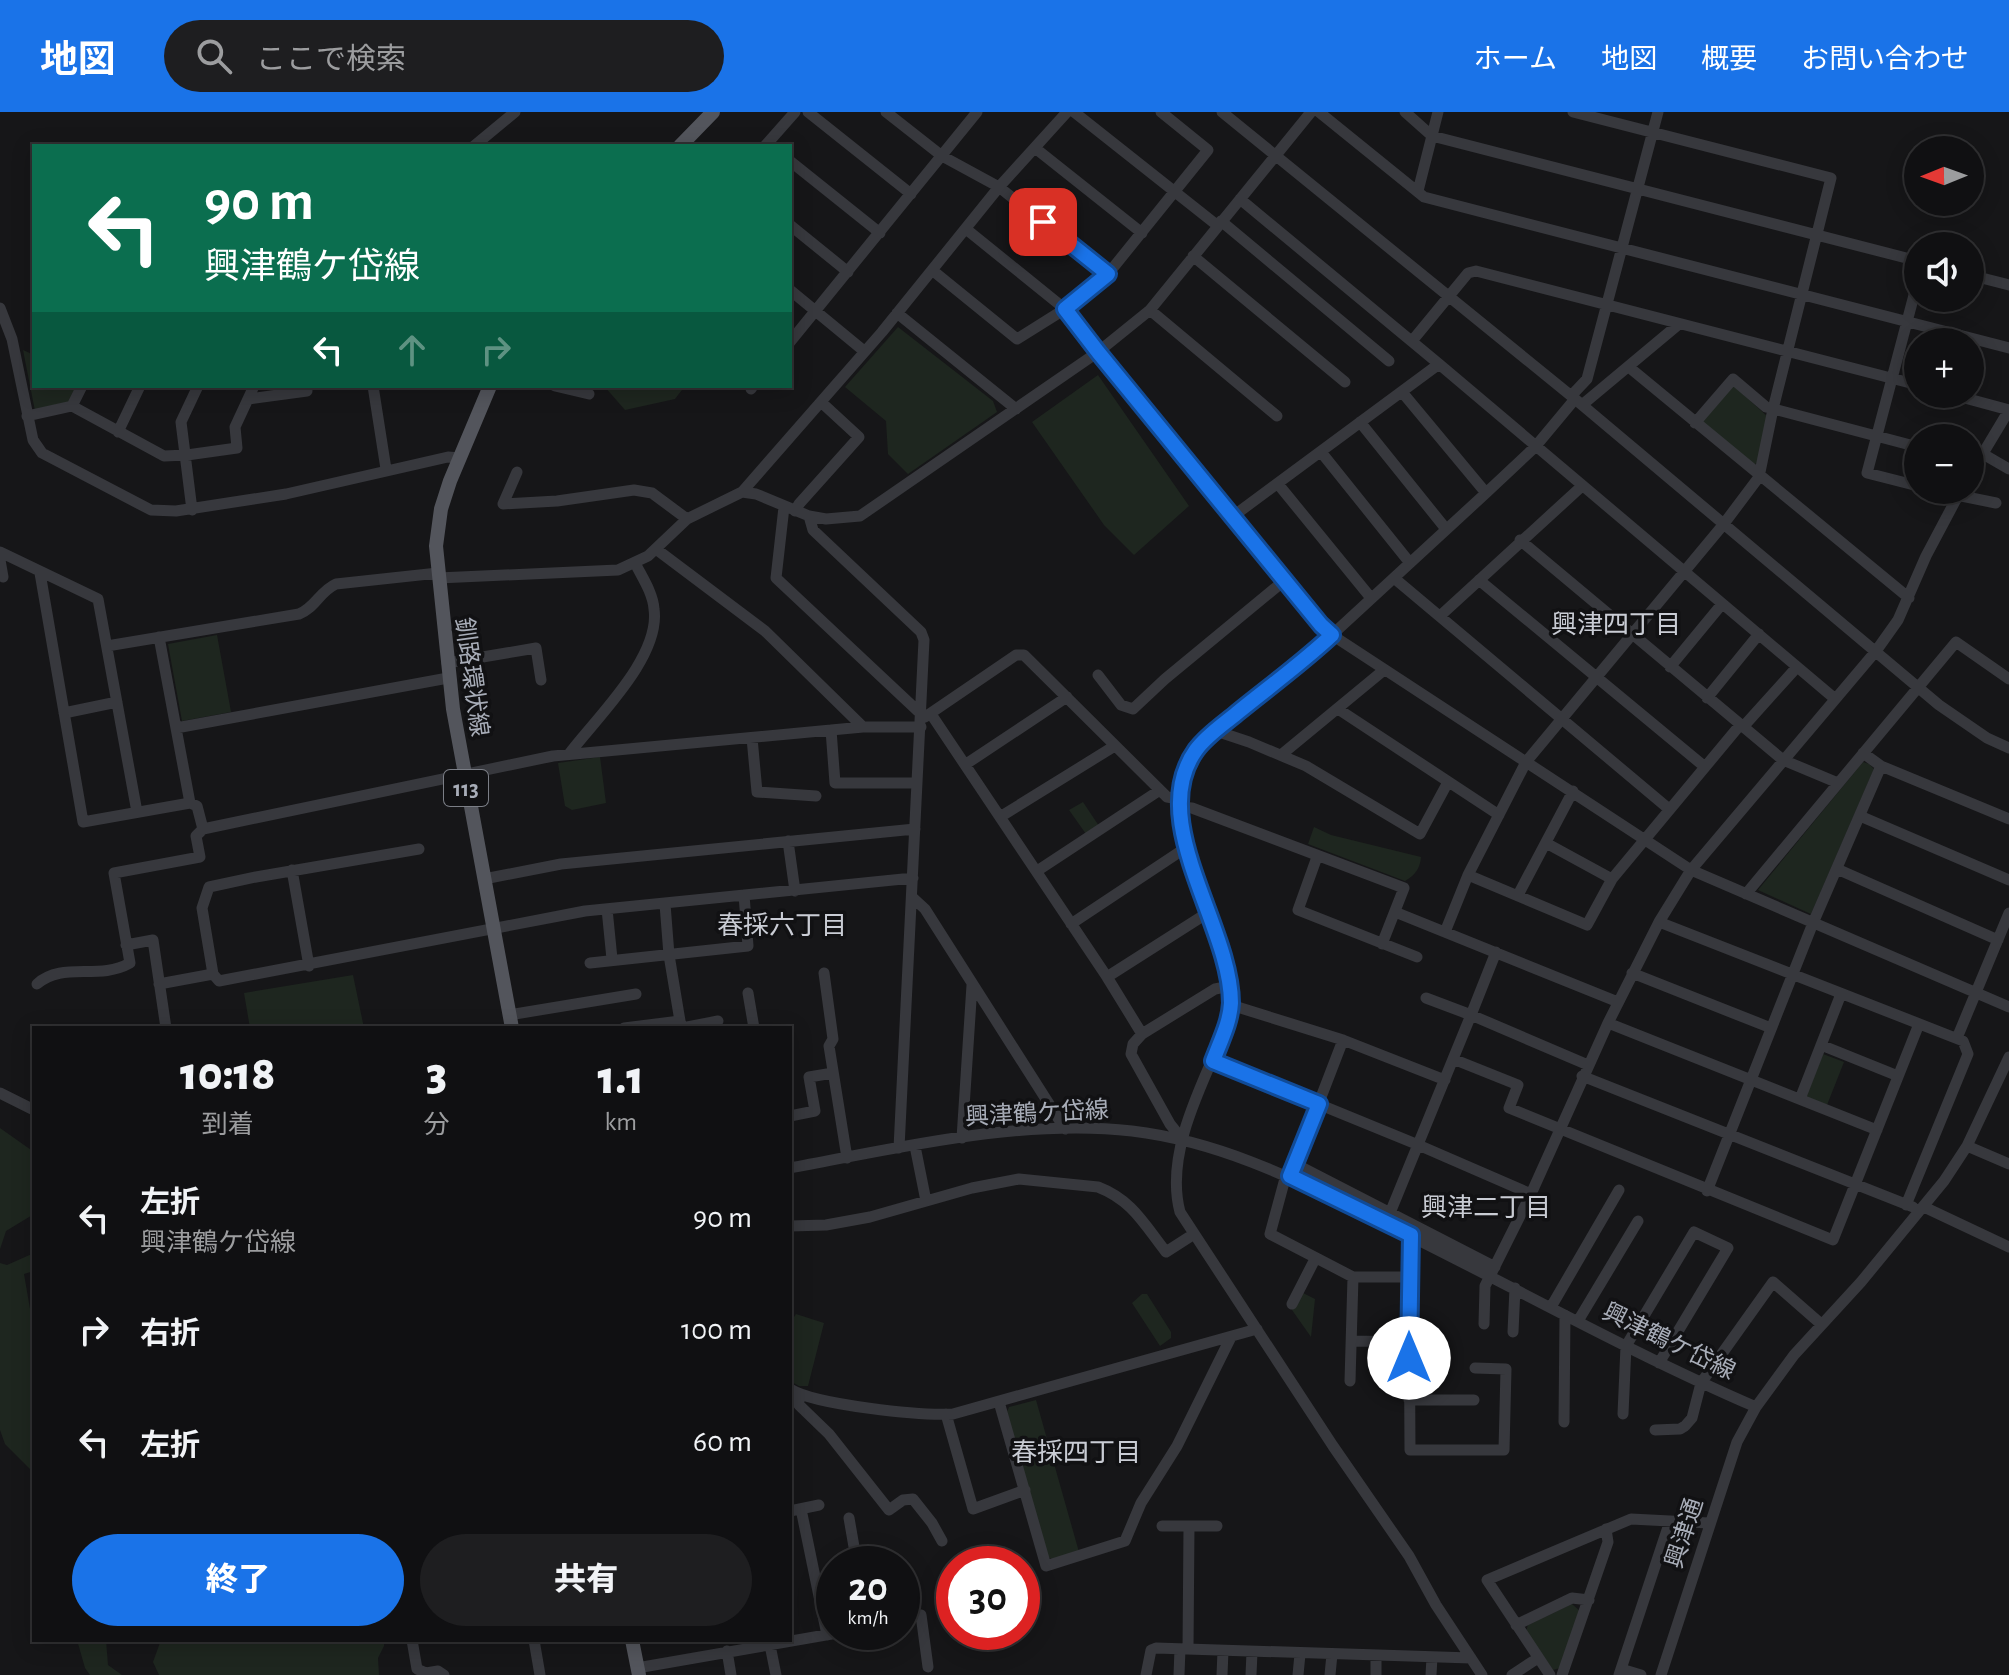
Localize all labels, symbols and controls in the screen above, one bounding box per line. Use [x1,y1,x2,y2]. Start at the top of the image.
search box [164,20,724,92]
icon: search [192,34,236,78]
text: 地図 [40,42,116,80]
text: ここで検索 [256,45,406,75]
text: ホーム [1474,46,1557,74]
text: 地図 [1601,46,1657,74]
text: 概要 [1701,46,1757,74]
text: お問い合わせ [1801,46,1969,74]
north arrow [1904,136,1984,216]
map controls [1904,136,1984,504]
text: 90 m [204,174,314,230]
icon: left [72,176,176,280]
pin [1009,188,1077,256]
icon: arrive [1021,200,1065,244]
button: sound [1904,232,1984,312]
text: 興津鶴ケ岱線 [204,249,420,285]
icon: left [306,328,350,372]
icon: ahead [390,328,434,372]
icon: right [474,328,518,372]
button: + [1904,328,1984,408]
button: − [1904,424,1984,504]
district label: 興津四丁目 [1551,611,1681,638]
street label: 釧路環状線 [451,616,493,738]
road number: 113 [444,770,488,806]
district label: 春採六丁目 [717,912,847,939]
text: 10:18 [180,1051,275,1099]
text: 3 [426,1051,447,1099]
text: 1.1 [598,1055,644,1103]
street label: 興津鶴ケ岱線 [964,1096,1110,1130]
text: km [604,1109,637,1135]
text: 到着 [202,1112,254,1138]
text: 分 [423,1112,449,1138]
text: 左折 [140,1188,200,1218]
district label: 興津二丁目 [1421,1194,1551,1221]
icon: left [72,1196,116,1240]
text: 90 m [693,1203,752,1233]
text: 興津鶴ケ岱線 [140,1230,296,1256]
street label: 興津鶴ケ岱線 [1599,1298,1739,1384]
icon: right [72,1308,116,1352]
text: 100 m [681,1315,752,1345]
position arrow [1367,1316,1451,1400]
text: 右折 [140,1319,200,1349]
icon: left [72,1420,116,1464]
text: 60 m [693,1427,752,1457]
text: 左折 [140,1431,200,1461]
district label: 春採四丁目 [1011,1439,1141,1466]
street label: 興津通 [1661,1495,1707,1571]
button: 終了 [72,1534,404,1626]
button: 共有 [420,1534,752,1626]
speed limit sign: 30 [936,1546,1040,1650]
text: 20 [848,1568,888,1608]
text: km/h [847,1608,889,1628]

